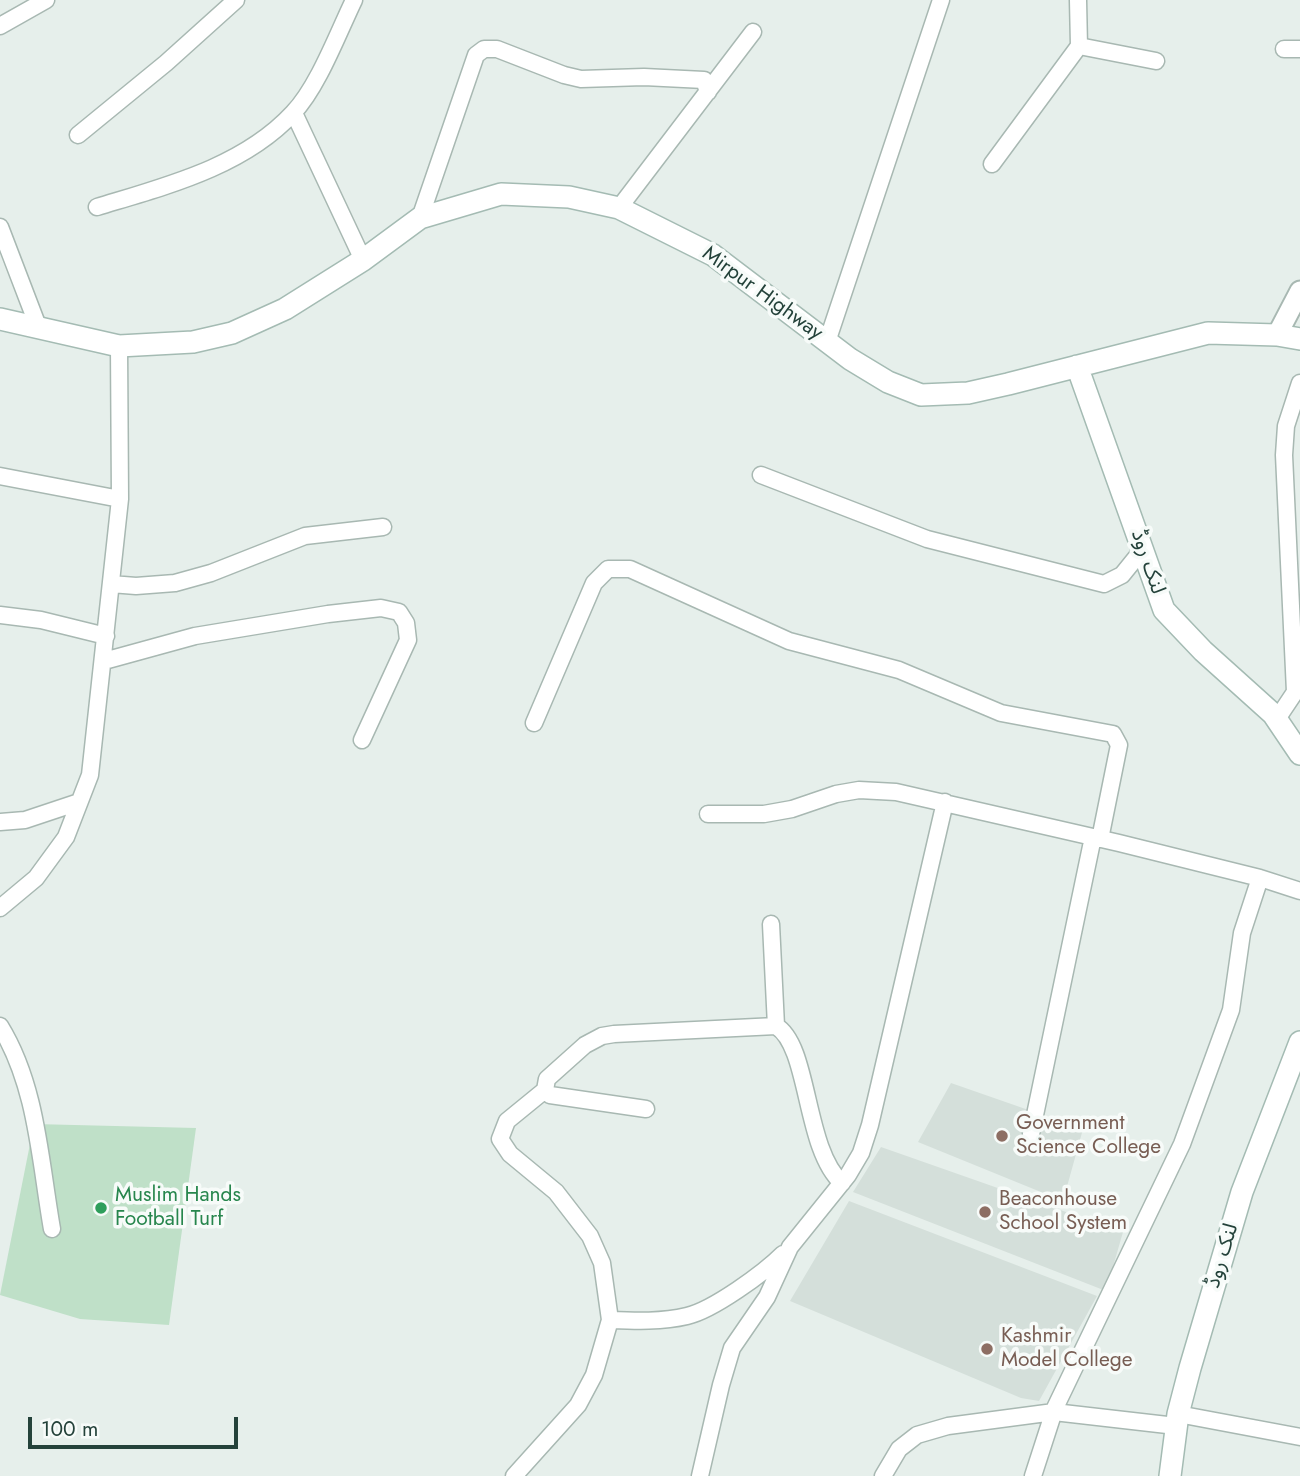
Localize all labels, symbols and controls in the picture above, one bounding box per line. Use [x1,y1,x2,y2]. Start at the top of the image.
street label: Mirpur Highway [697,242,827,346]
street label: لنک روڈ [1124,526,1170,598]
place label: Government Science College [1016,1111,1161,1161]
marker: Government Science College [994,1128,1010,1144]
place label: Muslim Hands Football Turf [115,1183,241,1233]
place label: Beaconhouse School System [999,1187,1127,1237]
marker: Muslim Hands Football Turf [93,1200,109,1216]
marker: Beaconhouse School System [977,1204,993,1220]
street label: لنک روڈ [1201,1220,1245,1292]
place label: Kashmir Model College [1001,1324,1133,1374]
marker: Kashmir Model College [979,1341,995,1357]
scale bar [32,1402,242,1446]
text: 100 m [41,1414,98,1444]

